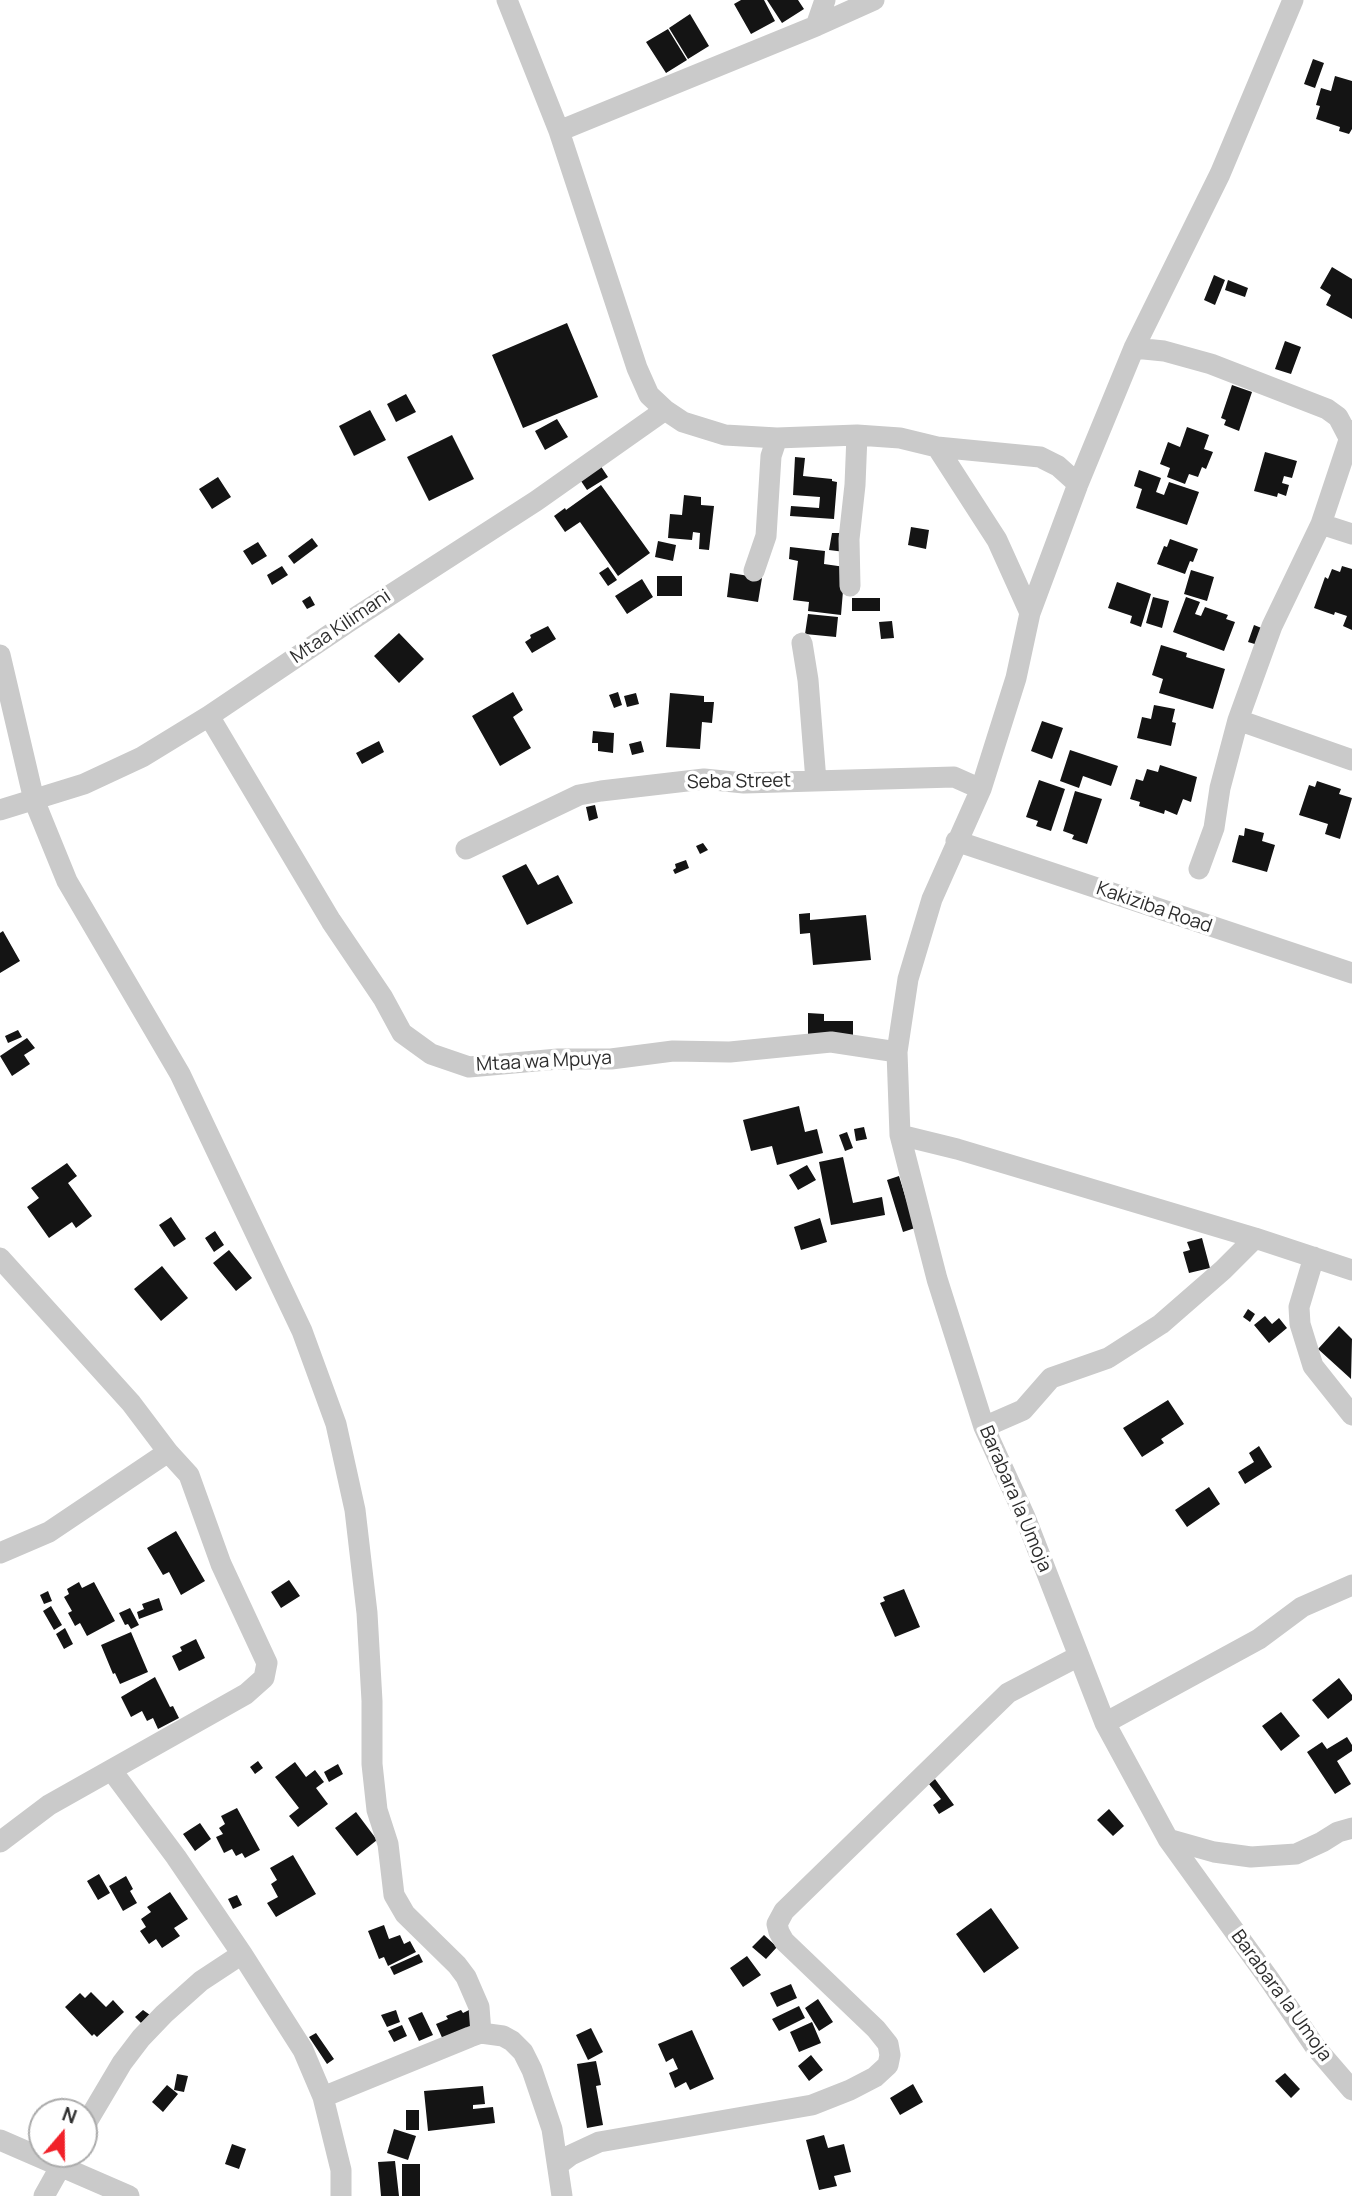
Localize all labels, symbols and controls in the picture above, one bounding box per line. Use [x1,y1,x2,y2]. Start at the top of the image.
street label: Mtaa Kilimani [287,585,395,669]
street label: Seba Street [687,770,791,794]
street label: Kakiziba Road [1093,878,1215,938]
street label: Mtaa wa Mpuya [476,1047,612,1077]
street label: Barabara la Umoja [974,1422,1056,1576]
street label: Barabara la Umoja [1226,1926,1336,2066]
north arrow [28,2098,98,2168]
text: N [59,2101,80,2130]

